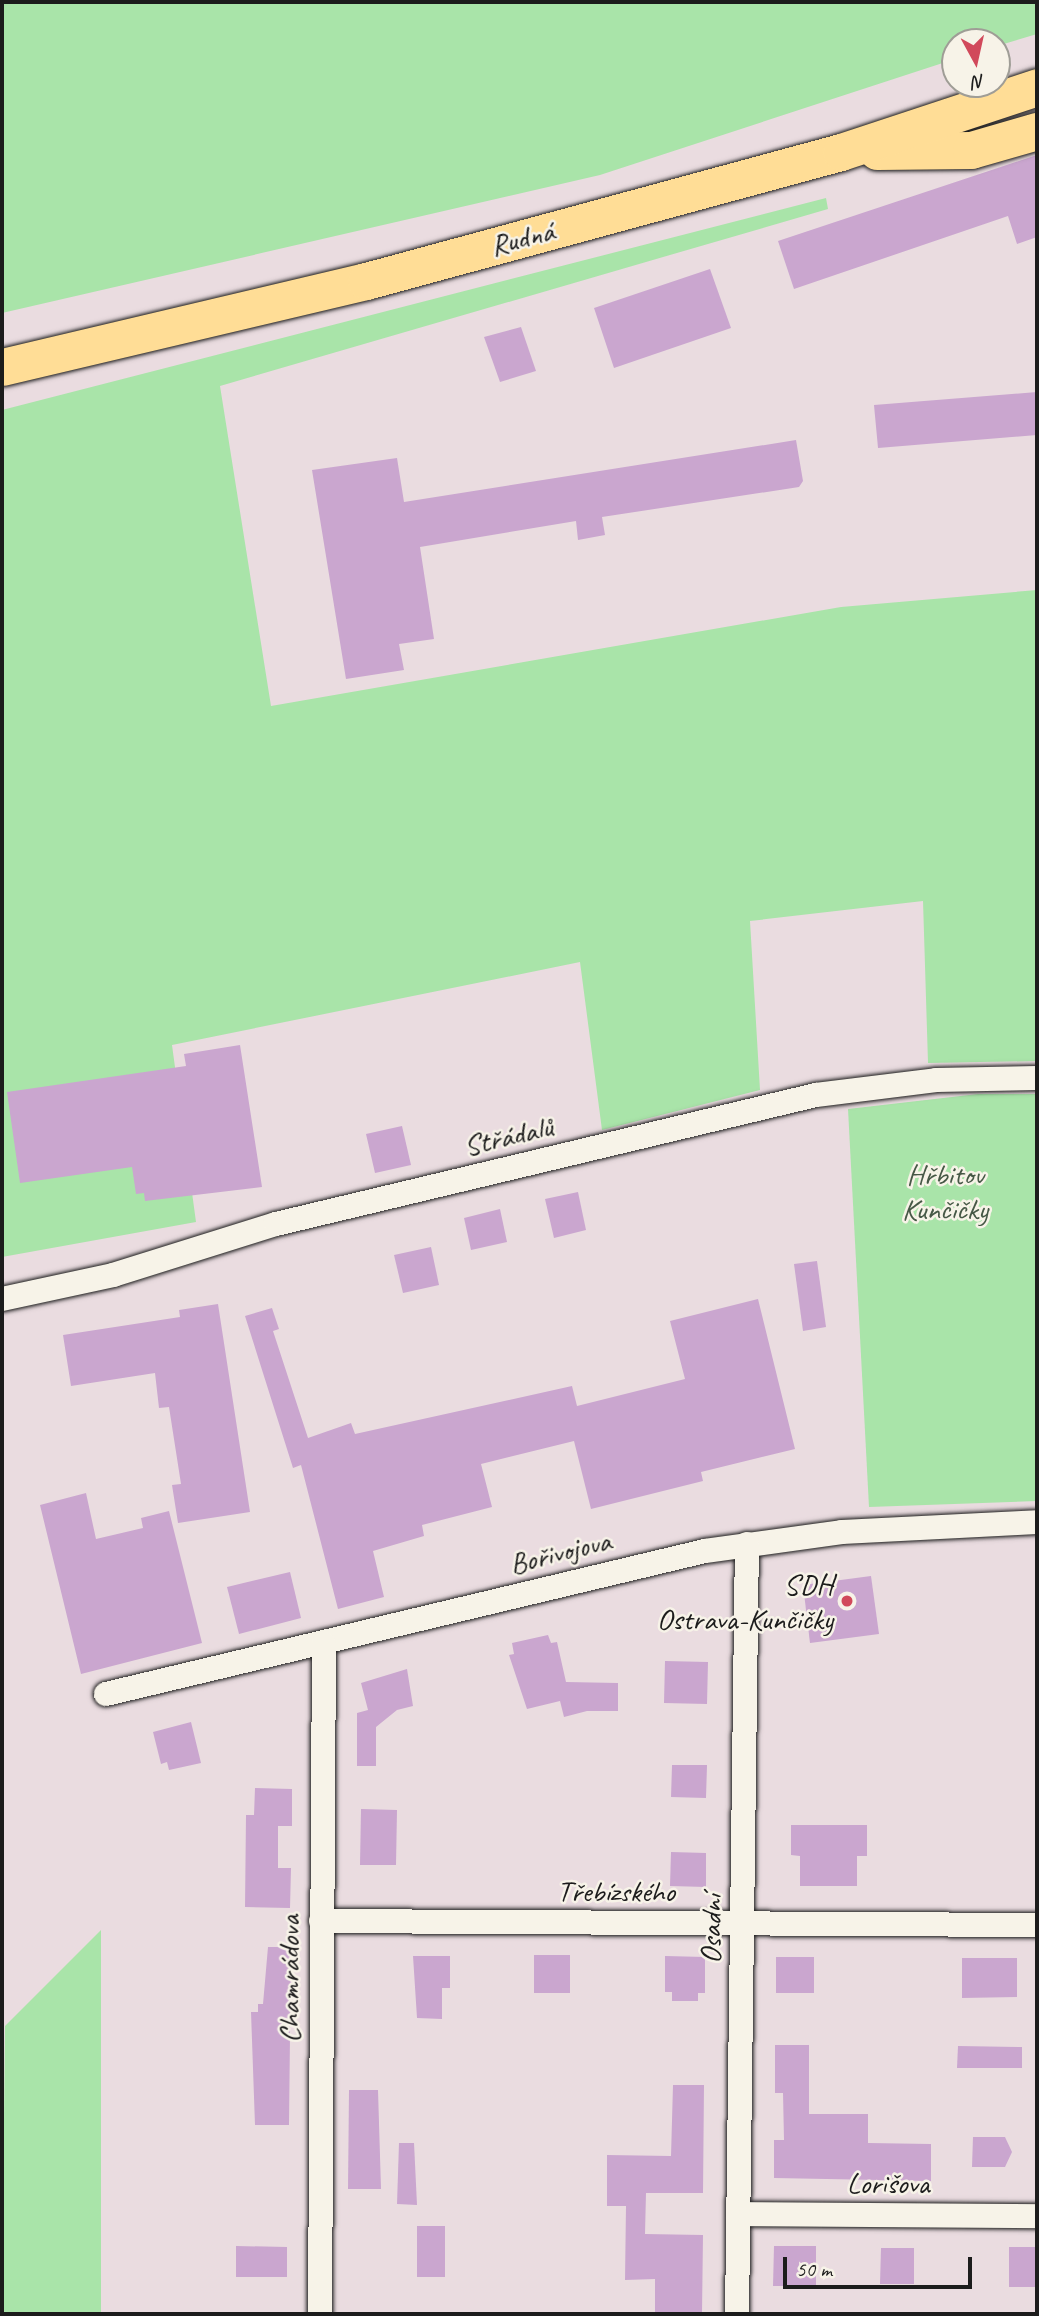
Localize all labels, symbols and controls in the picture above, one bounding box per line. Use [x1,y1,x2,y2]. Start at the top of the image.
north arrow [941,28,1011,98]
text: N [971,69,986,95]
street label: Rudná [486,212,558,264]
street label: Střádalů [460,1108,556,1164]
park label: Hřbitov Kunčičky [902,1156,988,1226]
street label: Bořivojova [506,1522,614,1582]
place label: SDH Ostrava-Kunčičky [657,1566,833,1636]
marker: SDH Ostrava-Kunčičky [839,1593,855,1609]
street label: Třebízského [557,1873,675,1909]
street label: Osadní [692,1894,730,1964]
street label: Chamrádova [271,1915,307,2043]
street label: Lorišova [847,2165,929,2201]
scale bar [787,2242,976,2286]
text: 50 m [796,2256,832,2282]

